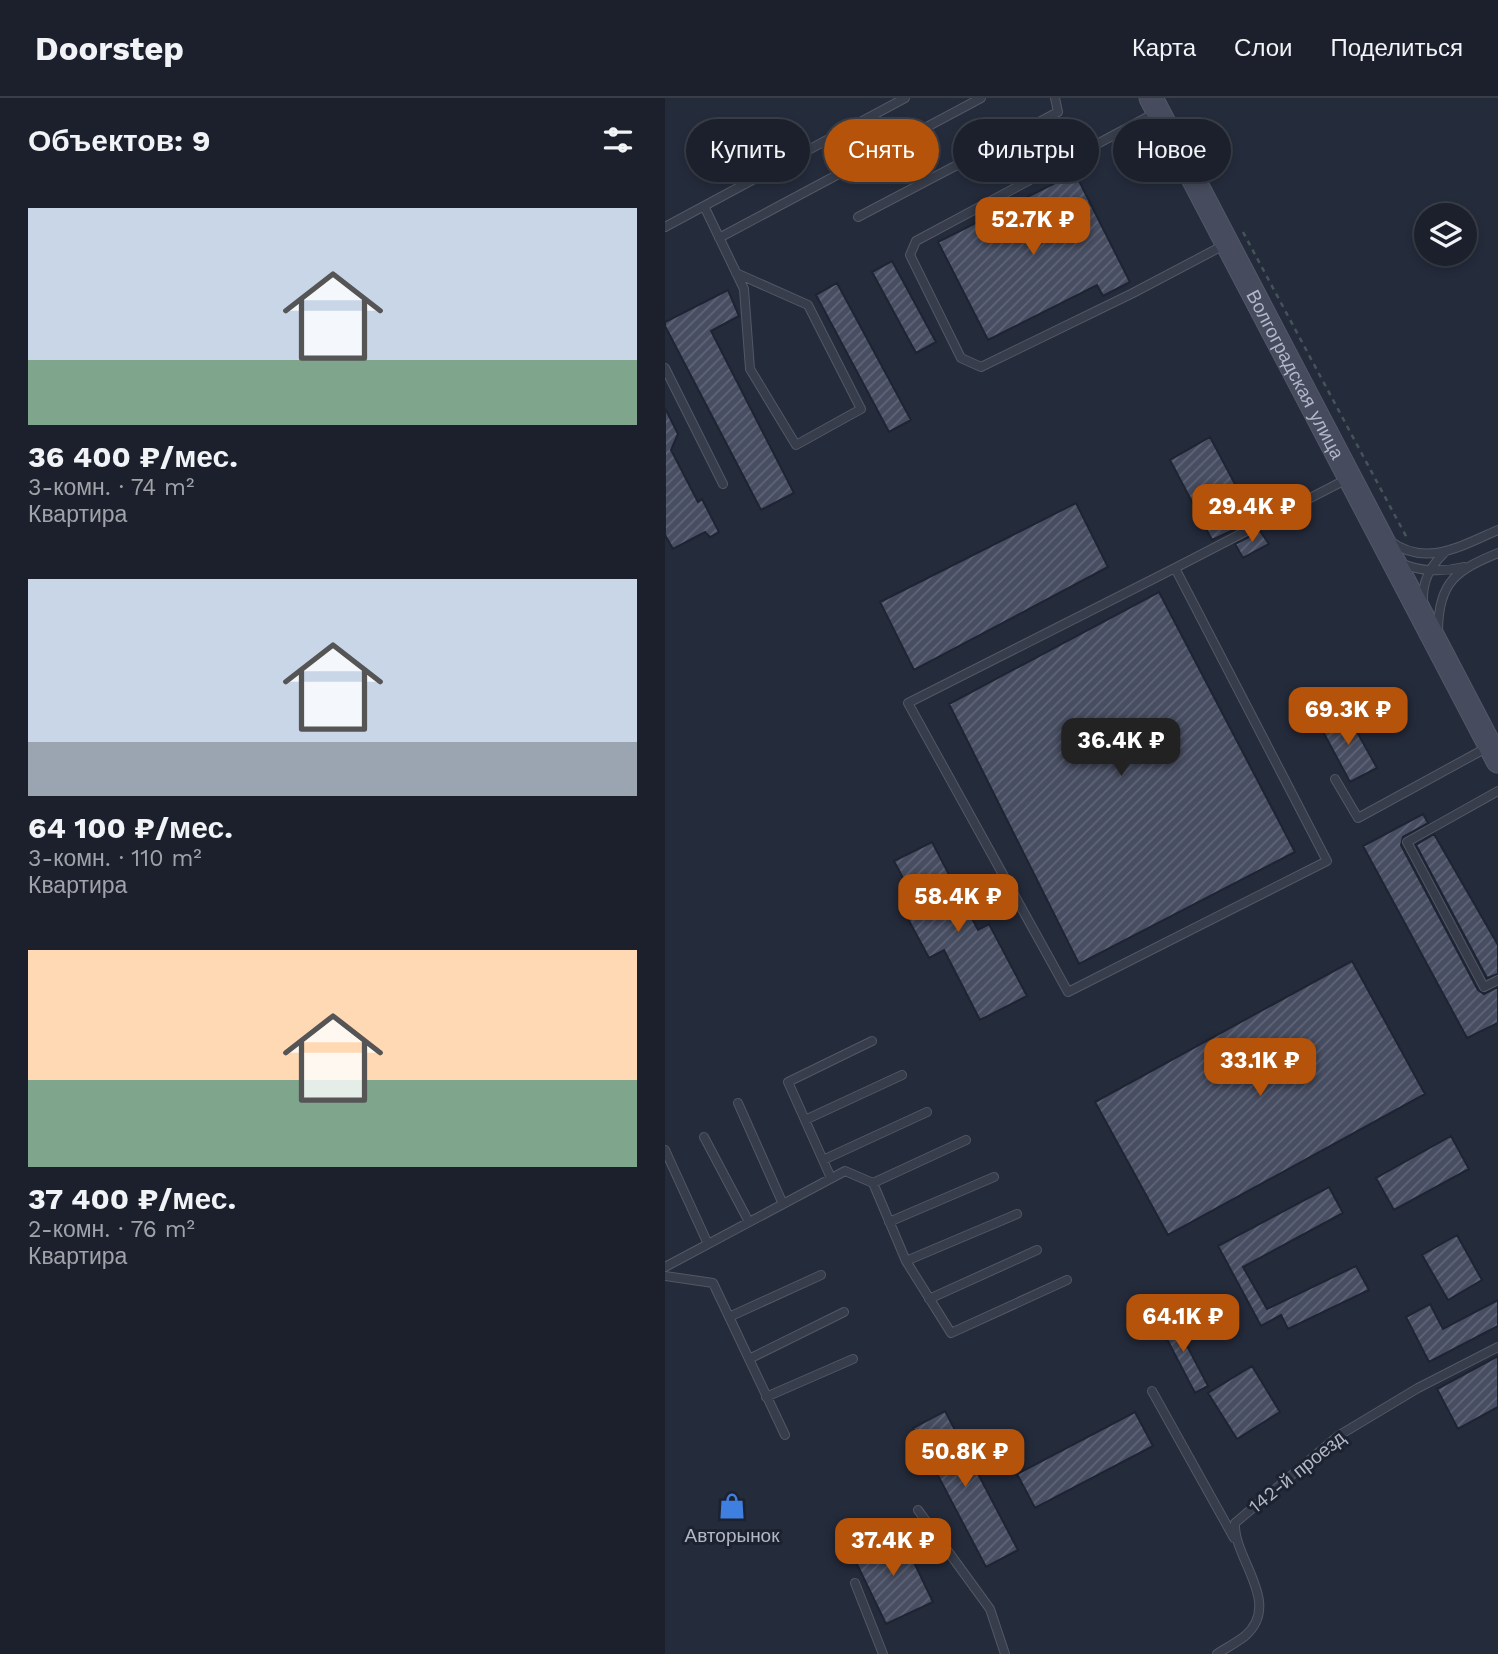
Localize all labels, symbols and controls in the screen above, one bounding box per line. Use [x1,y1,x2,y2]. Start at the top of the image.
text: Doorstep [35,29,184,68]
text: Карта [1132,34,1196,62]
text: Слои [1234,34,1292,62]
text: Поделиться [1330,34,1463,62]
chip: Купить [686,119,810,182]
chip: Снять [824,119,939,182]
chip: Фильтры [953,119,1099,182]
chip: Новое [1113,119,1231,182]
icon: filters [599,121,637,159]
text: Объектов: 9 [28,123,211,158]
pin: 52.7K ₽ [968,198,1098,257]
map controls [1414,203,1477,266]
button: layers [1414,203,1477,266]
text: 52.7K ₽ [991,206,1075,233]
icon: home [270,253,396,379]
street label: Волгоградская улица [1242,286,1350,463]
text: 36 400 ₽/мес. [28,439,238,474]
text: 3-комн. · 74 m² [28,474,194,501]
pin: 29.4K ₽ [1187,484,1317,544]
text: 29.4K ₽ [1208,493,1296,520]
text: Квартира [28,501,127,528]
icon: home [270,624,396,750]
pin: 69.3K ₽ [1283,688,1413,747]
text: 69.3K ₽ [1305,696,1391,723]
pin: 36.4K ₽ [1056,718,1186,778]
text: 36.4K ₽ [1077,727,1165,754]
text: 64 100 ₽/мес. [28,810,233,845]
text: 3-комн. · 110 m² [28,845,202,872]
text: Квартира [28,872,127,899]
pin: 58.4K ₽ [893,874,1023,934]
text: 58.4K ₽ [914,883,1002,910]
icon: home [270,995,396,1121]
pin: 33.1K ₽ [1195,1038,1325,1098]
text: 33.1K ₽ [1220,1047,1300,1074]
text: 37 400 ₽/мес. [28,1181,236,1216]
text: 2-комн. · 76 m² [28,1216,195,1243]
text: Квартира [28,1243,127,1270]
pin: 64.1K ₽ [1118,1294,1248,1354]
text: 64.1K ₽ [1142,1303,1224,1330]
street label: 142-й проезд [1244,1426,1350,1518]
pin: 50.8K ₽ [900,1430,1030,1489]
text: 50.8K ₽ [921,1438,1009,1465]
shop icon: Авторынок [717,1491,747,1521]
pin: 37.4K ₽ [828,1518,958,1578]
place label: Авторынок [685,1524,780,1547]
text: 37.4K ₽ [851,1527,935,1554]

